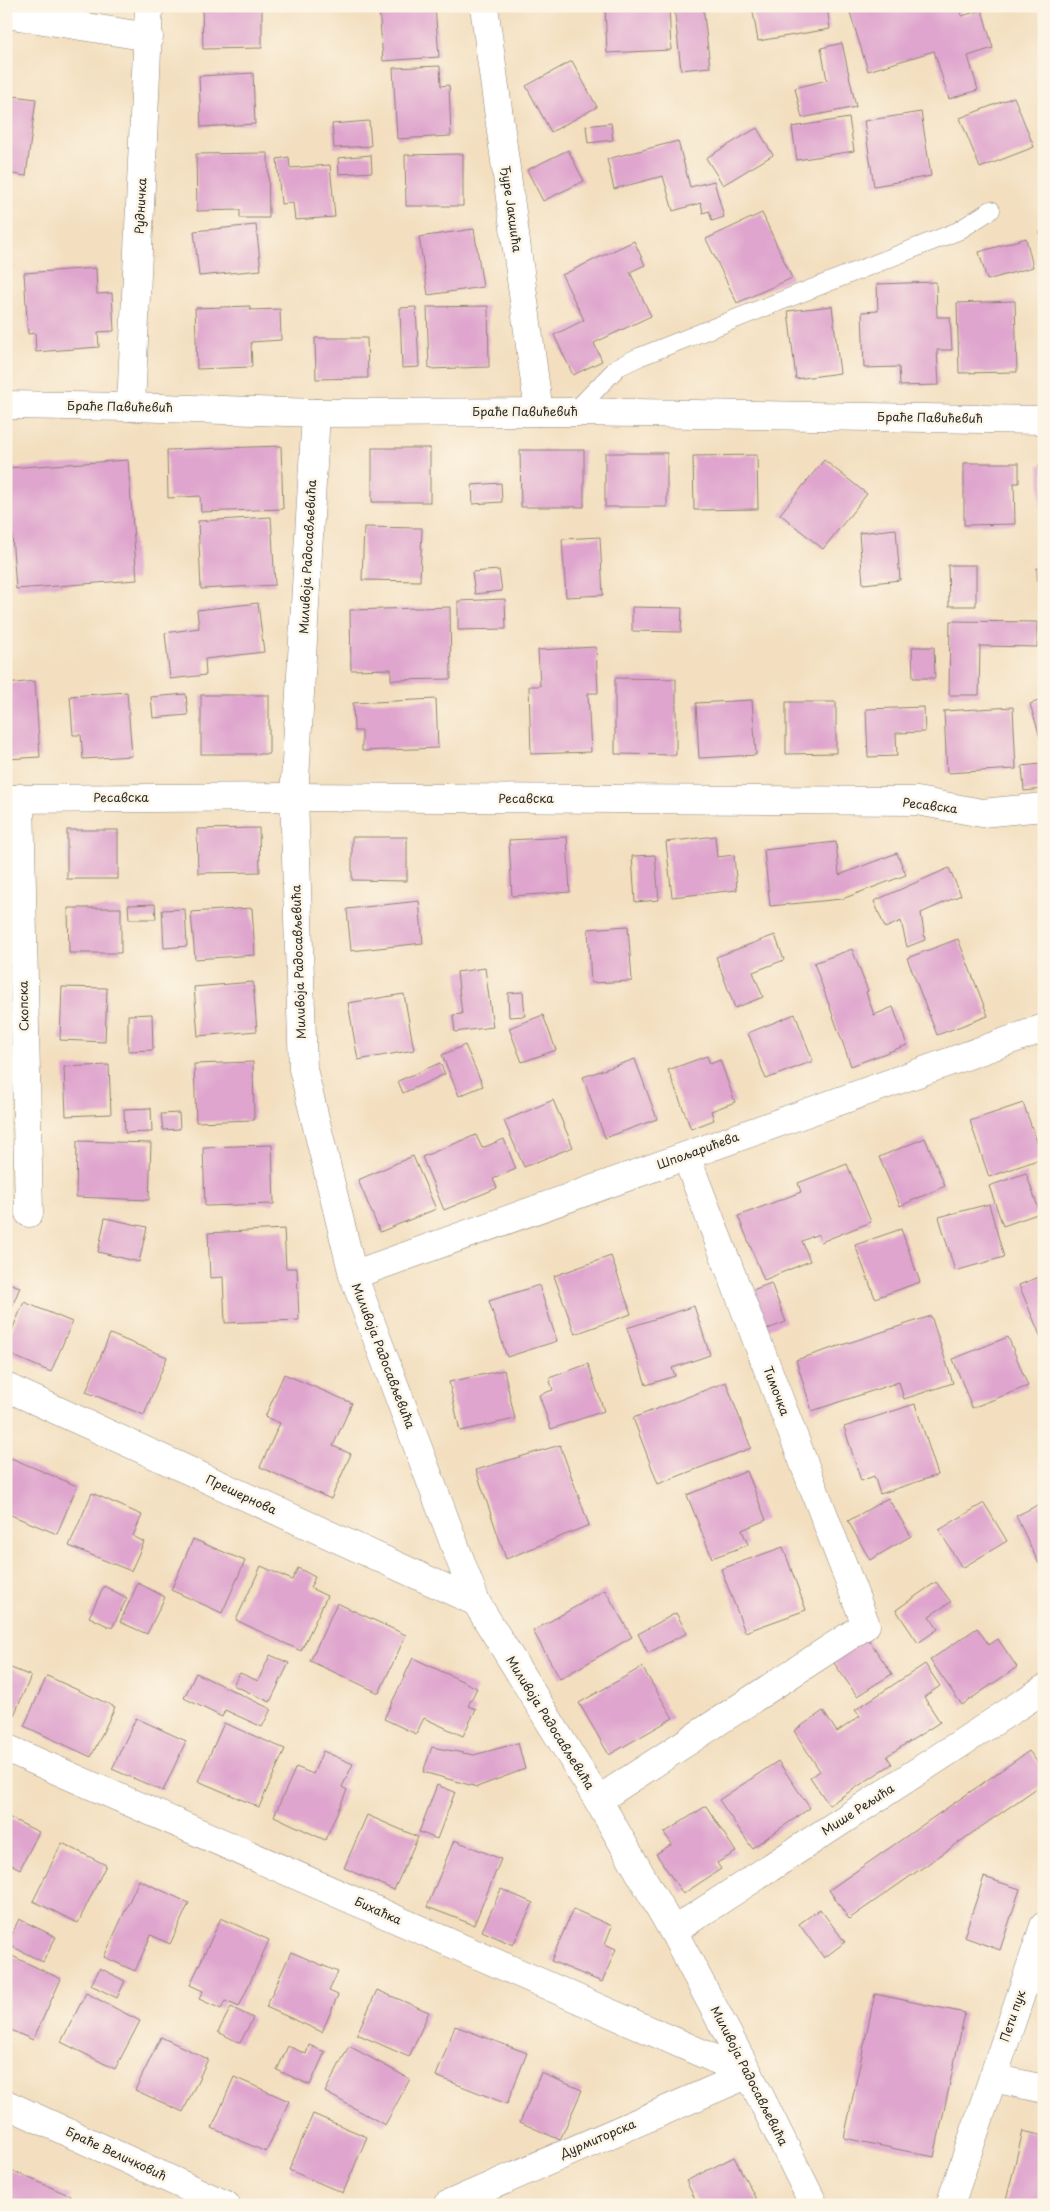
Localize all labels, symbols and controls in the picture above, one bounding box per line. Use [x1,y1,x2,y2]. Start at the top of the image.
street label: Ђуре Јакшића [497,164,527,254]
street label: Рудничка [130,177,150,234]
street label: Браће Павићевић [67,396,173,416]
street label: Браће Павићевић [472,402,578,420]
street label: Браће Павићевић [877,407,983,427]
street label: Миливоја Радосављевића [294,479,320,635]
street label: Ресавска [93,788,149,806]
street label: Ресавска [498,789,554,807]
street label: Ресавска [902,793,959,817]
street label: Миливоја Радосављевића [286,884,310,1040]
street label: Скопска [14,980,32,1031]
street label: Шпољарићева [654,1127,742,1173]
street label: Миливоја Радосављевића [348,1280,420,1431]
street label: Тимочка [759,1363,795,1418]
street label: Прешернова [203,1470,280,1519]
street label: Миливоја Радосављевића [502,1652,600,1793]
street label: Мише Рељића [818,1779,898,1839]
street label: Бихаћка [352,1892,405,1929]
street label: Пети пук [995,1987,1030,2044]
street label: Миливоја Радосављевића [707,2003,793,2149]
street label: Дурмиторска [556,2114,639,2162]
street label: Браће Величковић [63,2122,170,2184]

